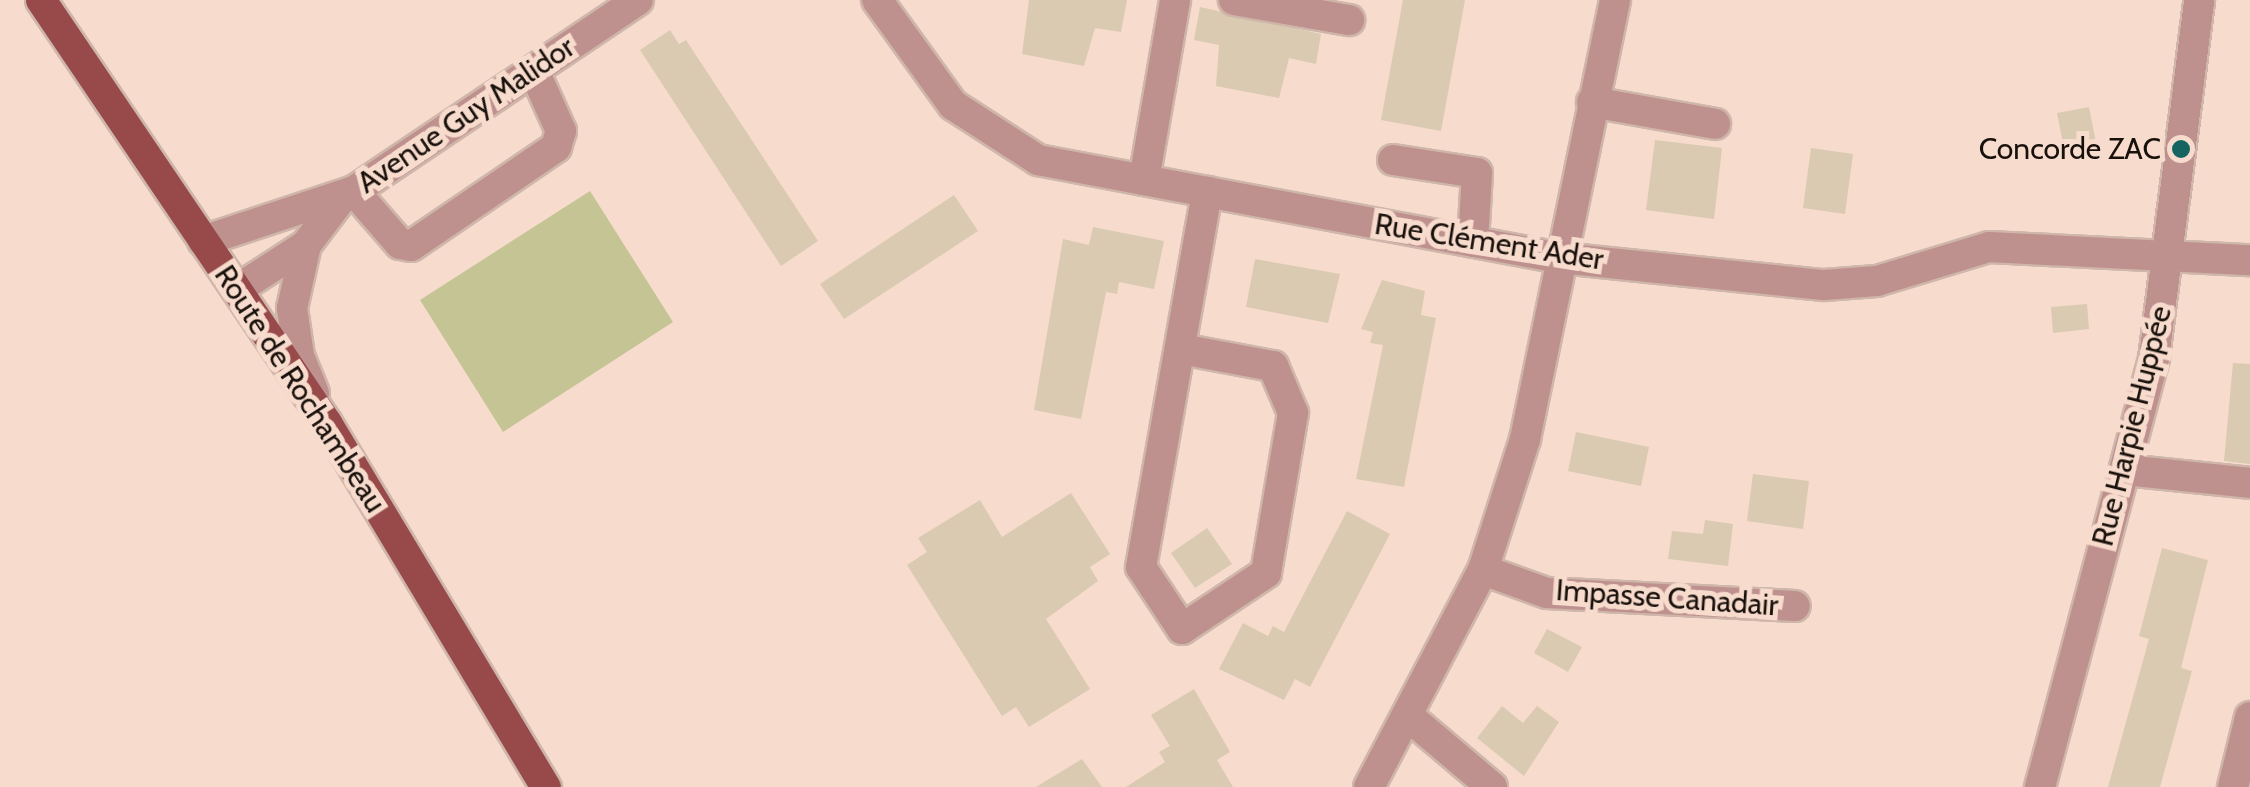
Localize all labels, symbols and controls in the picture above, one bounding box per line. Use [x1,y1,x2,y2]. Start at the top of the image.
street label: Avenue Guy Malidor [351,29,581,201]
place label: Concorde ZAC [1979,131,2161,167]
marker: Concorde ZAC [2170,138,2192,160]
street label: Rue Clément Ader [1372,206,1606,278]
street label: Route de Rochambeau [207,259,393,519]
street label: Rue Harpie Huppée [2085,302,2179,550]
street label: Impasse Canadair [1555,572,1779,624]

